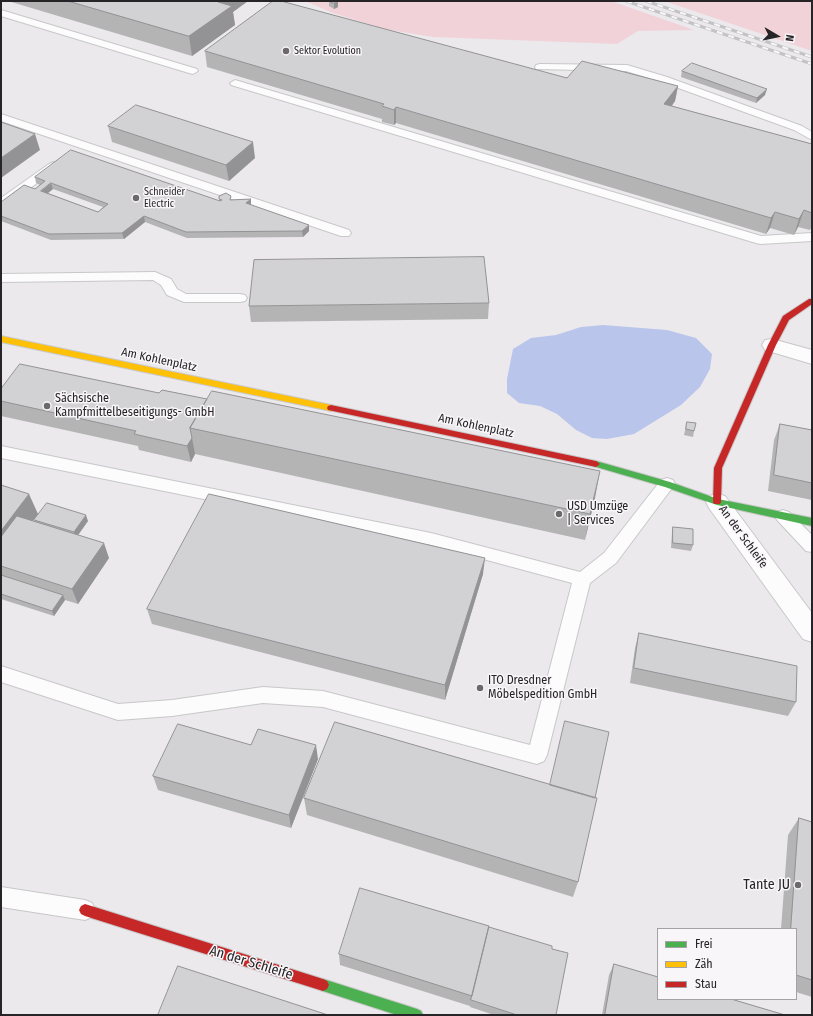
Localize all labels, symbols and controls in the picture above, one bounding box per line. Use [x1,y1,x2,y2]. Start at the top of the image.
north arrow [757,16,797,56]
text: N [782,34,796,42]
place label: Sektor Evolution [294,45,361,57]
marker: Sektor Evolution [281,46,291,56]
place label: Schneider Electric [144,186,185,210]
marker: Schneider Electric [131,193,141,203]
street label: Am Kohlenplatz [120,345,198,375]
place label: Sächsische Kampfmittelbeseitigungs- GmbH [55,392,214,420]
marker: Sächsische Kampfmittelbeseitigungs- GmbH [42,401,52,411]
street label: Am Kohlenplatz [437,411,515,441]
place label: USD Umzüge | Services [567,500,628,528]
street label: An der Schleife [715,503,771,571]
marker: USD Umzüge | Services [554,509,564,519]
place label: ITO Dresdner Möbelspedition GmbH [488,674,597,702]
marker: ITO Dresdner Möbelspedition GmbH [475,683,485,693]
place label: Tante JU [743,877,790,893]
marker: Tante JU [793,880,803,890]
legend [657,928,797,1000]
text: Frei [695,937,713,951]
street label: An der Schleife [207,942,295,984]
text: Zäh [695,957,713,971]
text: Stau [695,977,717,991]

